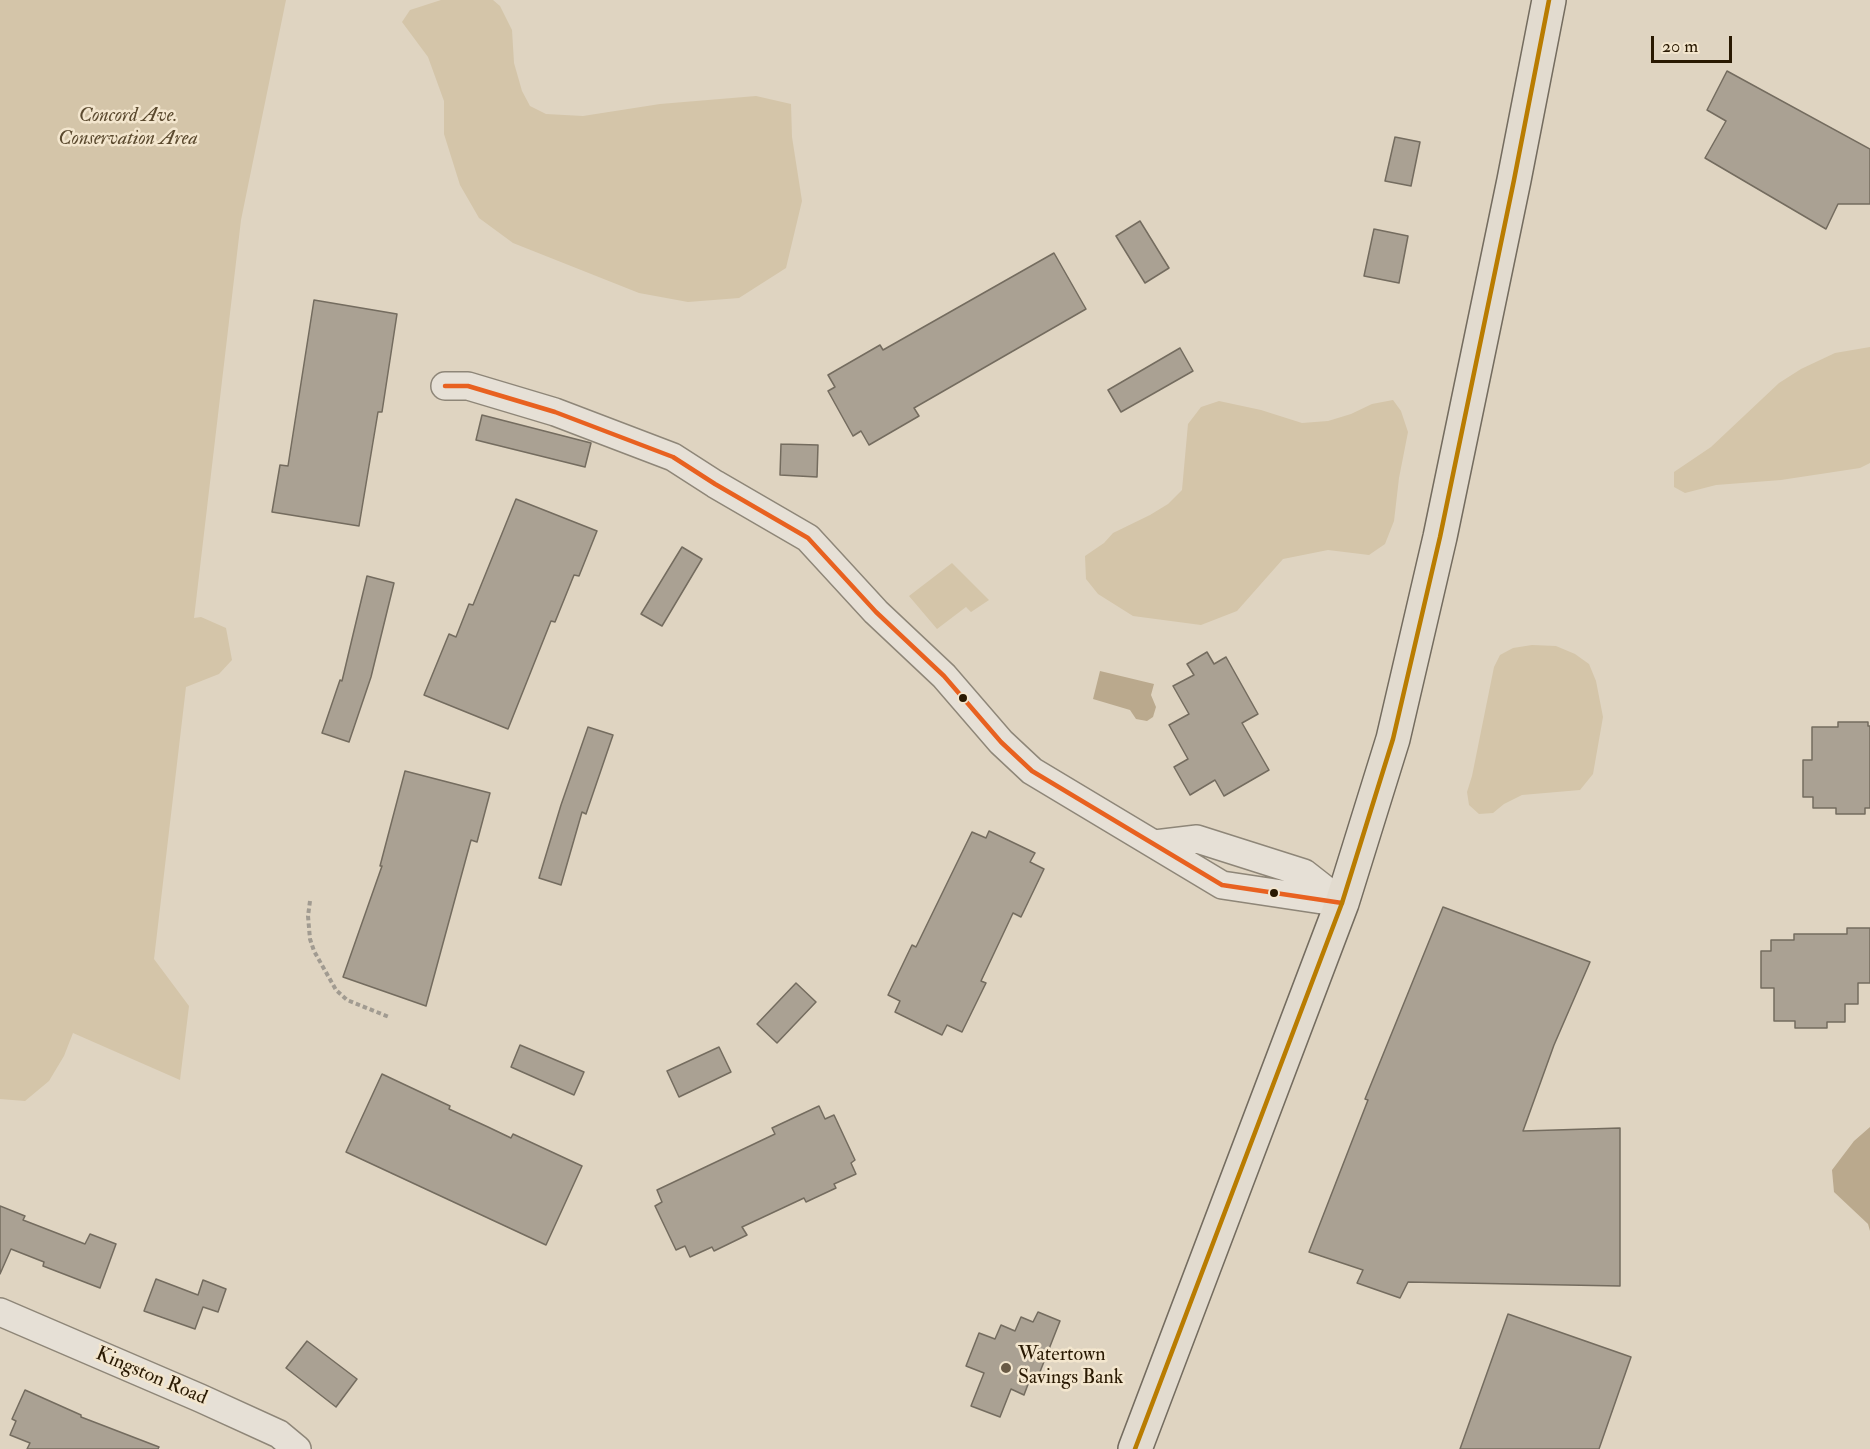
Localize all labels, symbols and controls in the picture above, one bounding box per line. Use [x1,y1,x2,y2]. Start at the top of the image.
scale bar [1654,24,1735,62]
text: 20 m [1662,35,1698,58]
park label: Concord Ave. Conservation Area [58,105,198,152]
unlabelled marker [957,692,969,704]
unlabelled marker [1268,887,1280,899]
street label: Kingston Road [92,1343,210,1411]
place label: Watertown Savings Bank [1018,1344,1123,1391]
marker: Watertown Savings Bank [999,1361,1013,1375]

